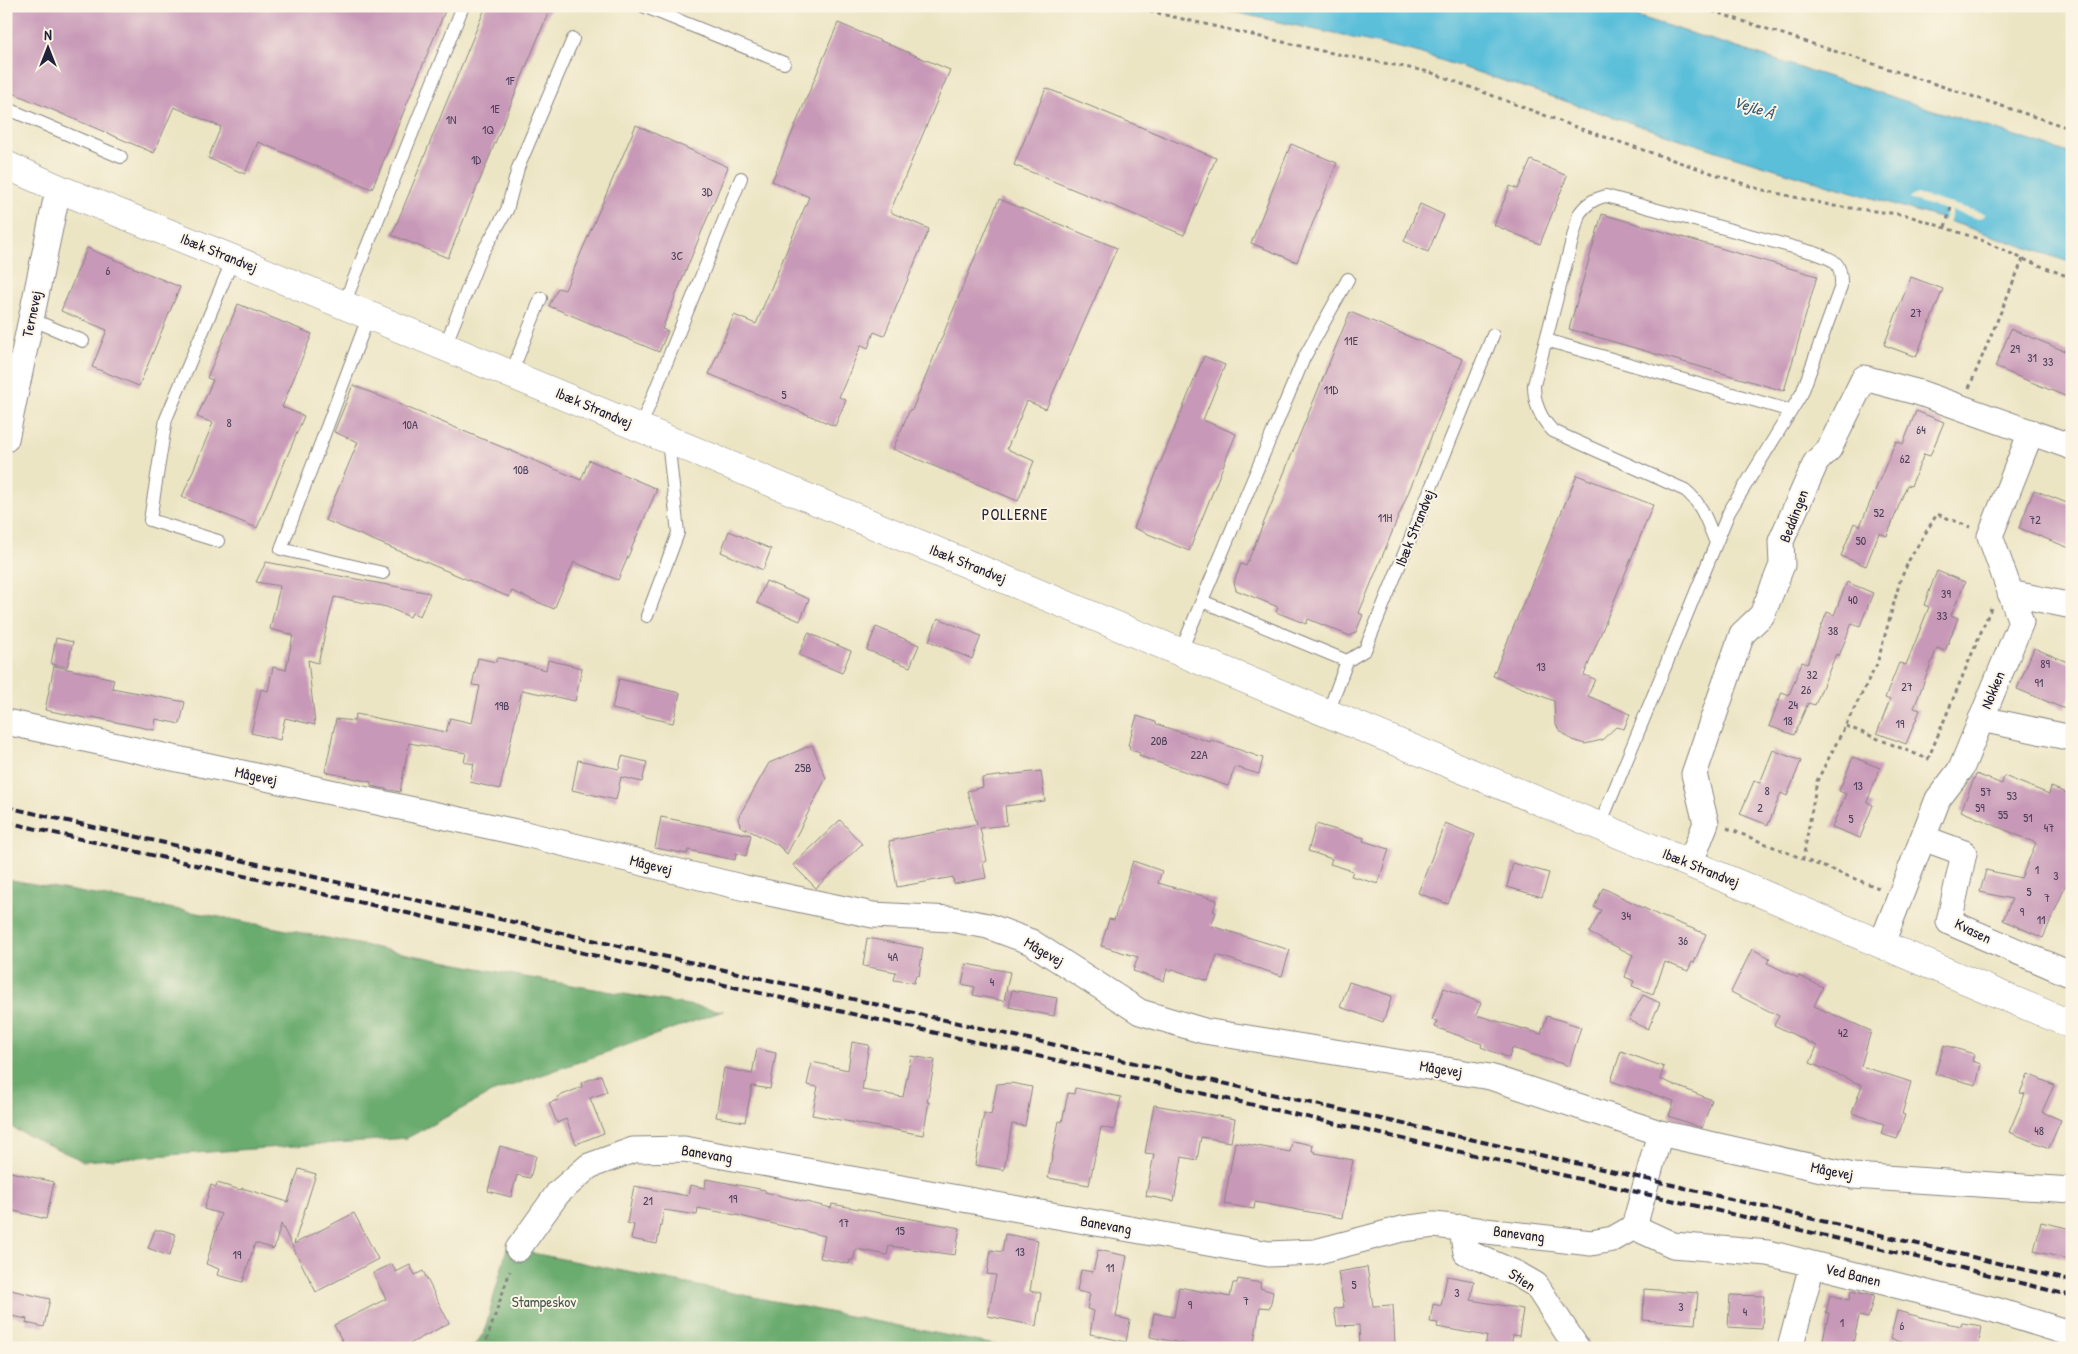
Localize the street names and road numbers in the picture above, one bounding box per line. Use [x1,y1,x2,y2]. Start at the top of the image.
street label: Ibæk Strandvej [178,228,261,278]
street label: Ternevej [16,289,47,339]
street label: Ibæk Strandvej [553,382,636,433]
street label: Ibæk Strandvej [1390,486,1440,569]
street label: Beddingen [1774,486,1813,545]
street label: Ibæk Strandvej [927,539,1010,589]
street label: Nokken [1975,667,2010,712]
street label: Mågevej [233,761,279,790]
street label: Ibæk Strandvej [1660,843,1743,893]
street label: Mågevej [628,849,674,880]
street label: Kvasen [1951,913,1995,948]
street label: Mågevej [1020,932,1068,971]
street label: Mågevej [1418,1055,1464,1082]
street label: Banevang [680,1139,735,1168]
street label: Mågevej [1809,1156,1855,1185]
street label: Banevang [1079,1210,1134,1239]
street label: Banevang [1492,1220,1546,1247]
street label: Ved Banen [1823,1257,1883,1292]
street label: Stien [1505,1263,1540,1296]

